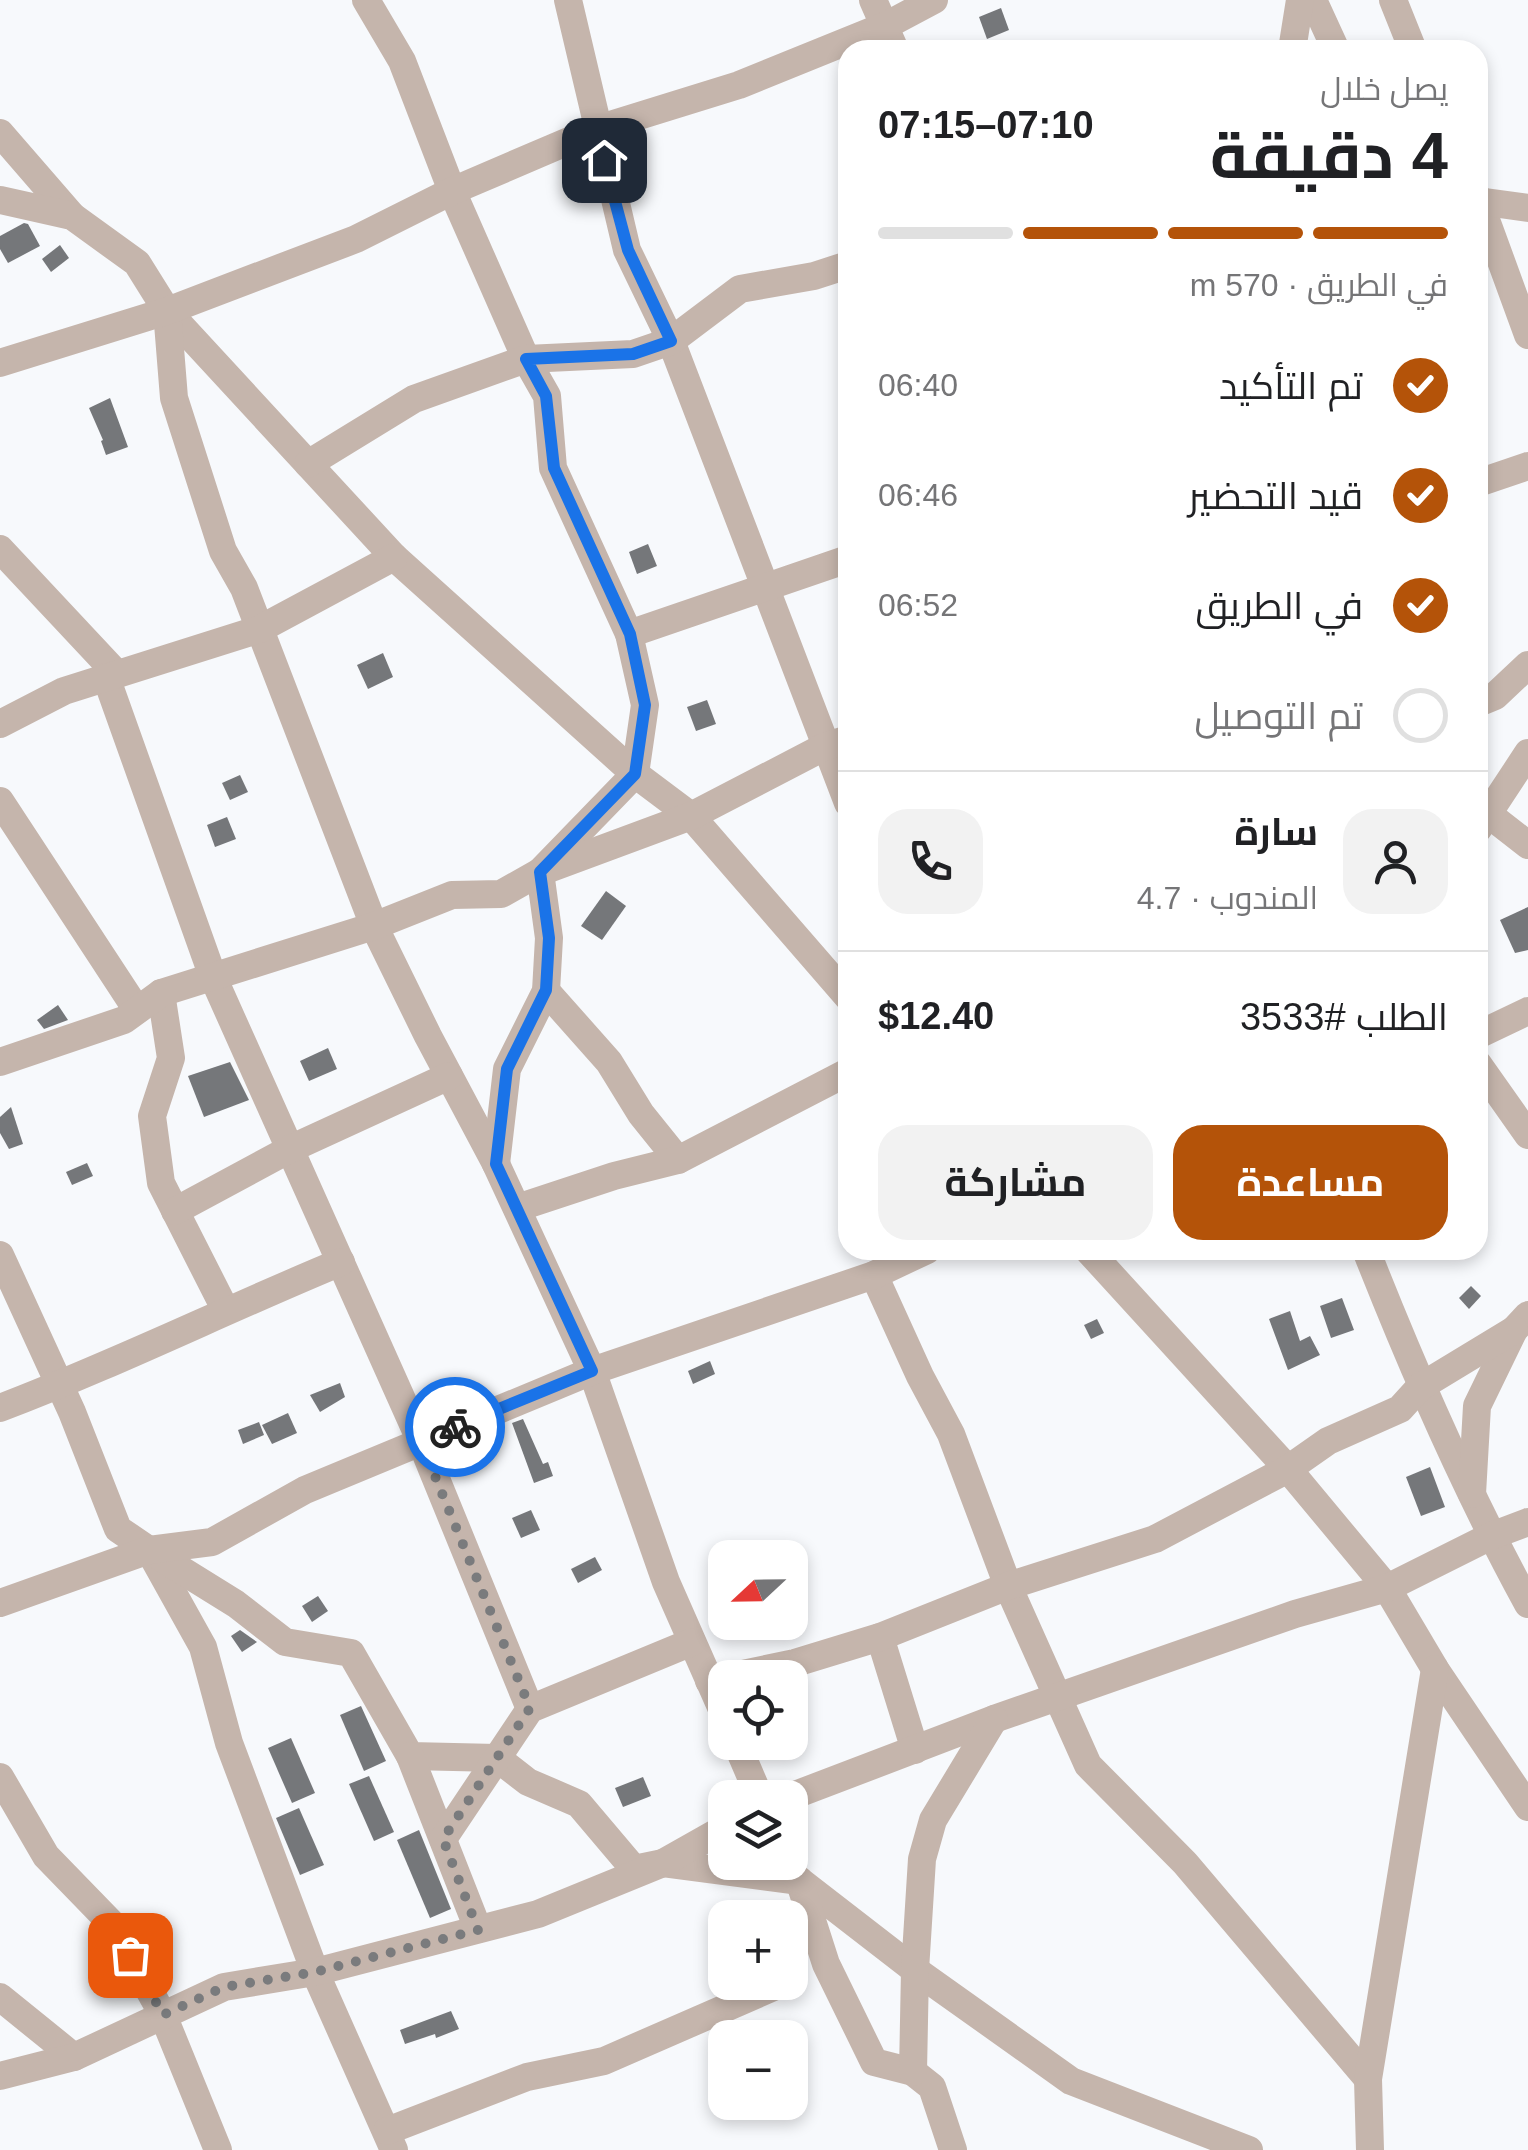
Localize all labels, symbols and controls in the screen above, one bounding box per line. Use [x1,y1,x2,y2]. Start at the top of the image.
text: يصل خلال [1320,71,1448,107]
text: 07:10–07:15 [878,104,1094,146]
pin [562,118,647,203]
text: 4 دقيقة [1210,119,1448,192]
icon: home [577,133,632,188]
text: في الطريق · 570 m [1190,267,1448,303]
icon: check [1393,358,1448,413]
text: تم التأكيد [1219,365,1363,407]
text: 06:40 [878,367,958,403]
icon: check [1393,468,1448,523]
text: قيد التحضير [1188,475,1363,517]
text: 06:46 [878,477,958,513]
icon: check [1393,578,1448,633]
text: في الطريق [1196,585,1363,627]
text: 06:52 [878,587,958,623]
text: تم التوصيل [1195,695,1363,737]
button: phone [878,809,983,914]
button: person [1343,809,1448,914]
text: سارة [1235,811,1318,853]
text: المندوب · 4.7 [1137,880,1318,916]
text: $12.40 [878,995,994,1037]
text: الطلب #3533 [1240,996,1448,1038]
button: مشاركة [878,1125,1153,1240]
button: مساعدة [1173,1125,1448,1240]
courier [405,1377,505,1477]
icon: bike [428,1400,483,1455]
north arrow [708,1540,808,1640]
map controls [708,1540,808,2120]
button: locate [708,1660,808,1760]
button: layers [708,1780,808,1880]
button: + [708,1900,808,2000]
pin [88,1913,173,1998]
icon: bag [103,1928,158,1983]
button: − [708,2020,808,2120]

